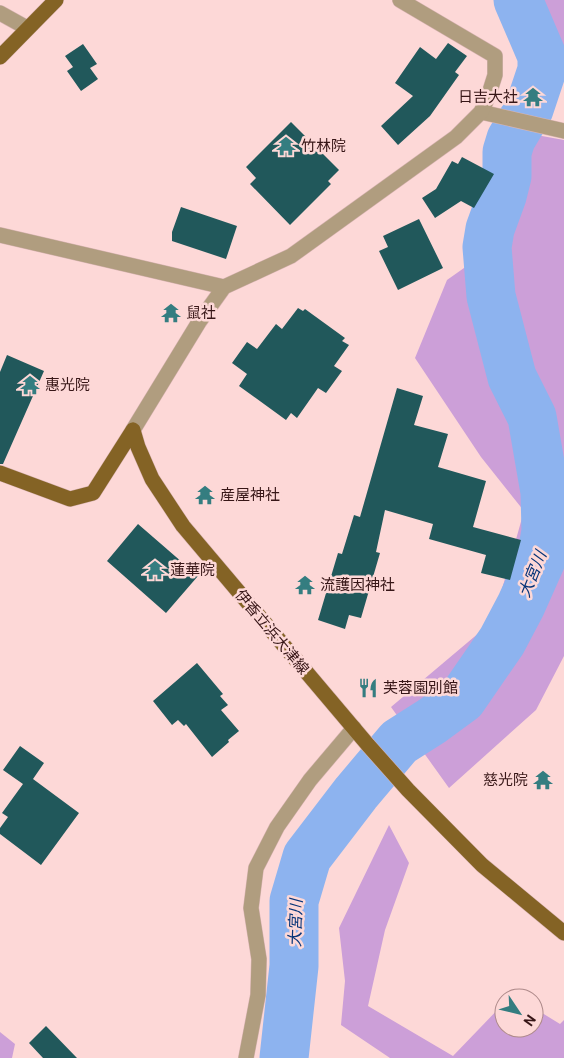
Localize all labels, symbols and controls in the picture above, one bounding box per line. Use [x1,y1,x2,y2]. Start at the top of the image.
temple icon: 日吉大社 [522,86,544,108]
place label: 日吉大社 [458,88,518,106]
temple icon: 竹林院 [275,135,297,157]
place label: 竹林院 [301,137,346,155]
temple icon: 鼠社 [160,302,182,324]
place label: 鼠社 [186,304,216,322]
temple icon: 惠光院 [19,374,41,396]
place label: 惠光院 [45,376,90,394]
temple icon: 産屋神社 [194,484,216,506]
place label: 産屋神社 [220,486,280,504]
water label: 大宮川 [515,547,551,600]
temple icon: 蓮華院 [144,559,166,581]
place label: 蓮華院 [170,561,215,579]
temple icon: 流護因神社 [294,574,316,596]
place label: 流護因神社 [320,576,395,594]
street label: 伊香立浜大津線 [231,586,313,678]
restaurant icon: 芙蓉園別館 [357,677,379,699]
place label: 芙蓉園別館 [383,679,458,697]
temple icon: 慈光院 [532,769,554,791]
place label: 慈光院 [483,771,528,789]
water label: 大宮川 [285,897,306,947]
north arrow [494,988,544,1038]
text: N [520,1012,539,1029]

